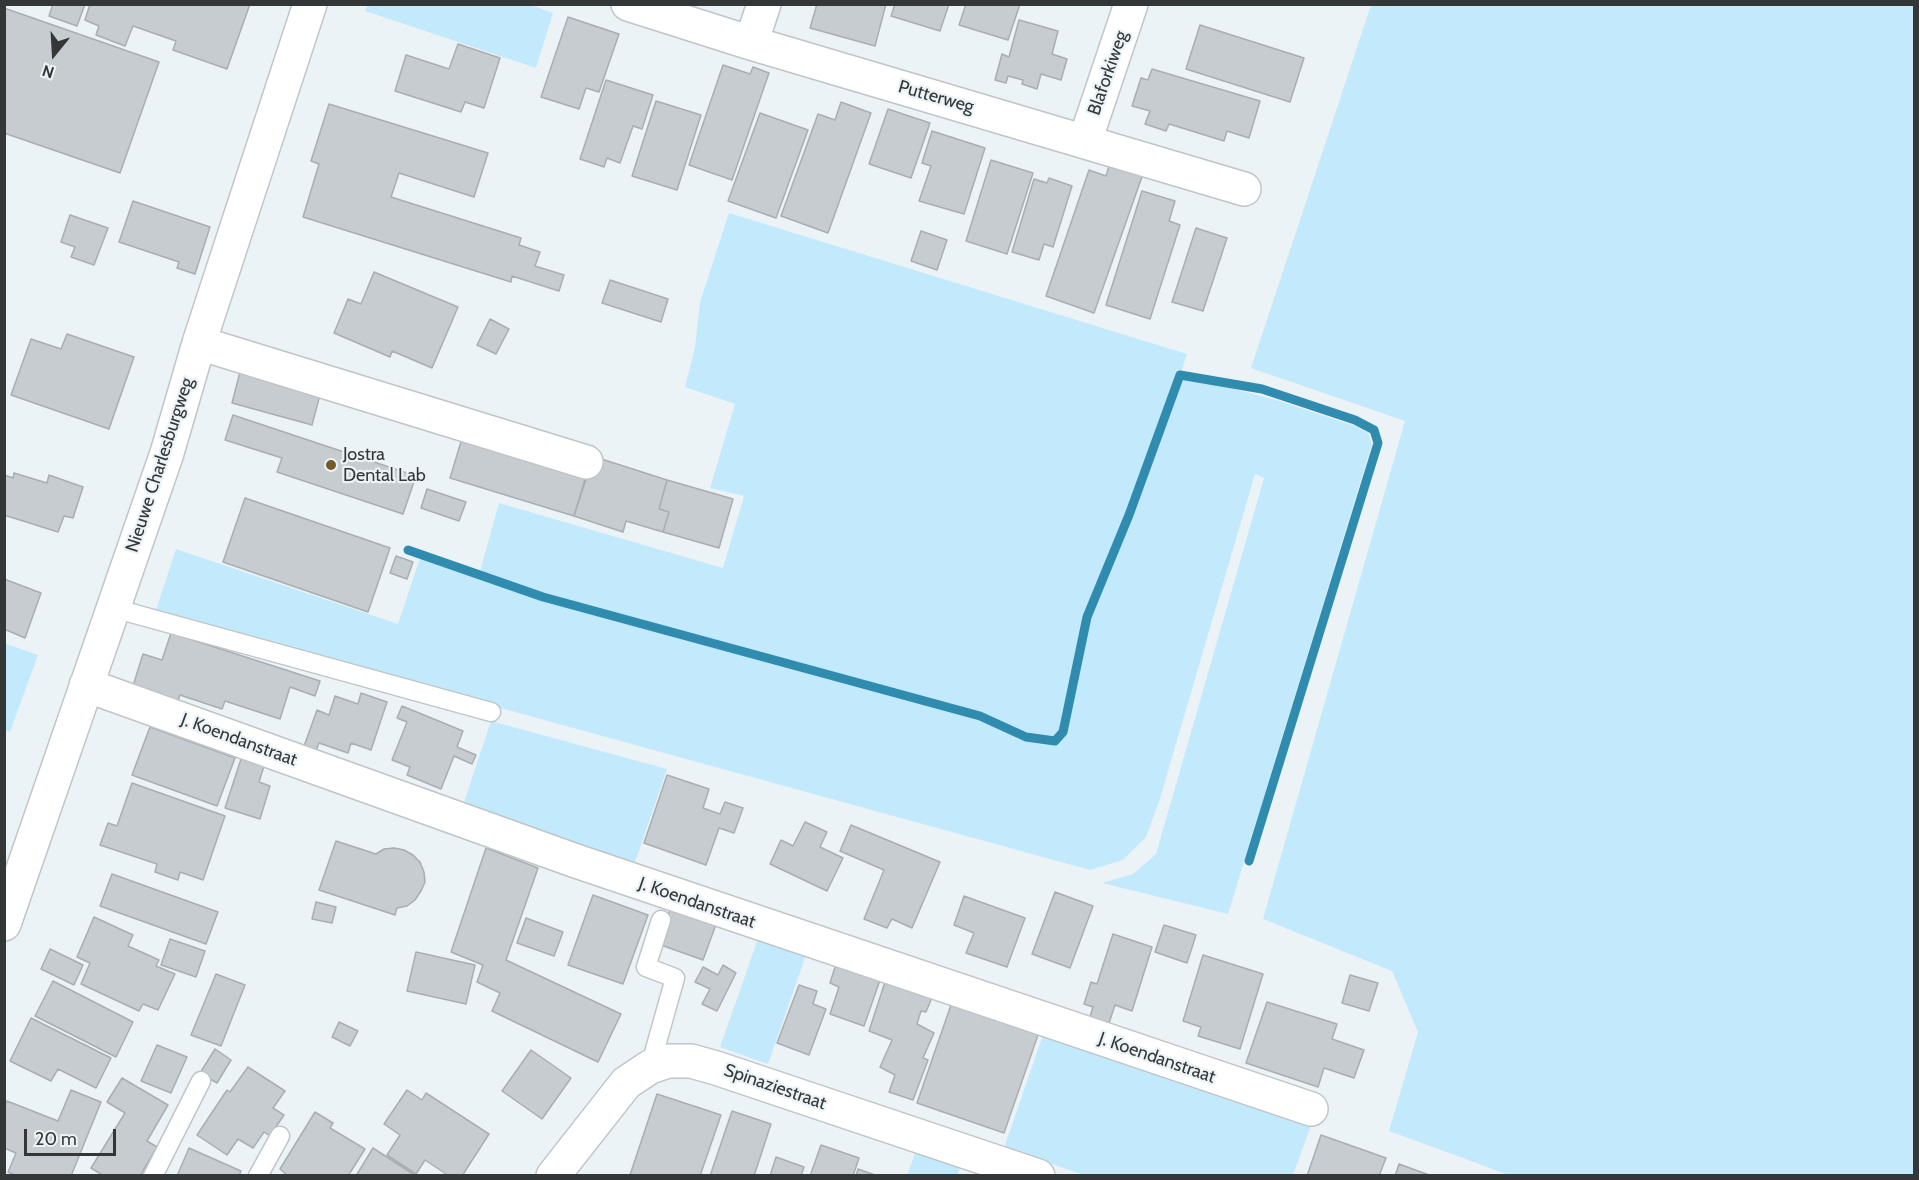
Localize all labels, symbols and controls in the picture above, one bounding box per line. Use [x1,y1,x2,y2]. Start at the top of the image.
north arrow [24,24,84,84]
street label: Blaforkiweg [1083,28,1133,118]
text: N [40,61,57,82]
street label: Putterweg [896,76,976,118]
street label: Nieuwe Charlesburgweg [122,375,198,555]
place label: Jostra Dental Lab [343,444,426,486]
marker: Jostra Dental Lab [324,458,338,472]
street label: J. Koendanstraat [178,709,300,771]
street label: J. Koendanstraat [636,873,758,933]
street label: J. Koendanstraat [1096,1028,1218,1088]
street label: Spinaziestraat [721,1059,829,1115]
scale bar [27,1117,118,1155]
text: 20 m [35,1128,77,1150]

